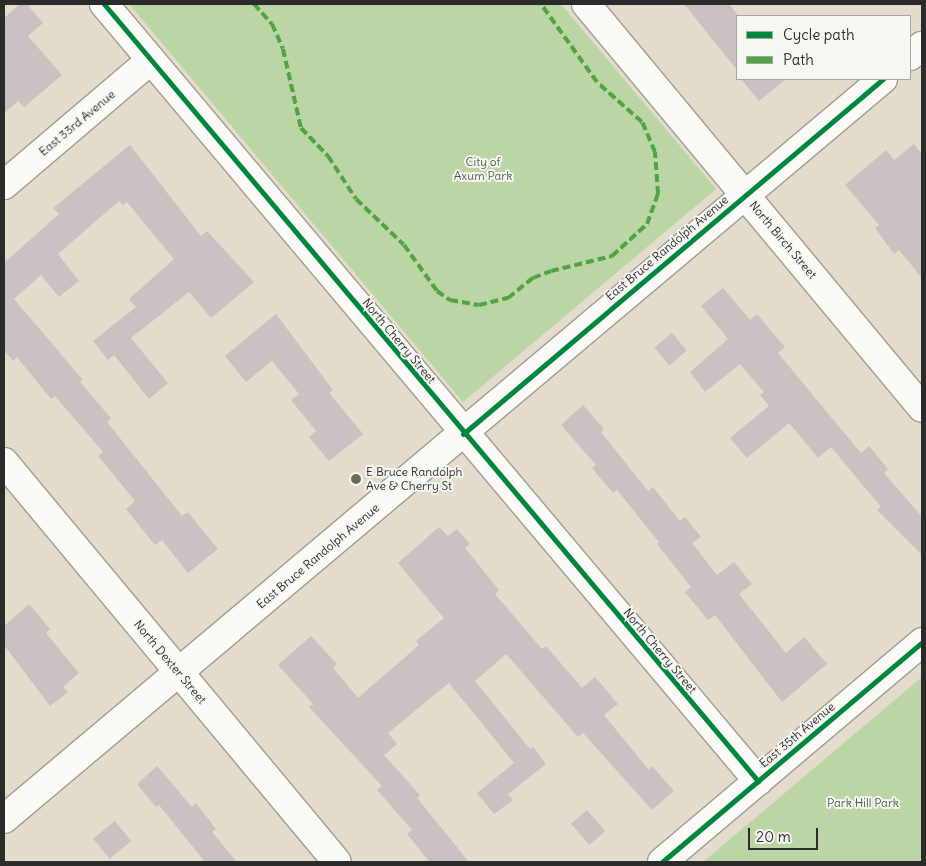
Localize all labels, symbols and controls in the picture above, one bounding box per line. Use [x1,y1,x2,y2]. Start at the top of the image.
legend [736,15,911,80]
text: Cycle path [783,25,855,44]
text: Path [783,50,814,69]
street label: East 33rd Avenue [36,87,118,159]
park label: City of Axum Park [454,155,512,183]
street label: East Bruce Randolph Avenue [603,192,731,304]
street label: North Birch Street [746,198,820,282]
street label: North Cherry Street [359,296,439,386]
place label: E Bruce Randolph Ave & Cherry St [366,465,462,493]
marker: E Bruce Randolph Ave & Cherry St [350,473,362,485]
street label: East Bruce Randolph Avenue [254,500,382,612]
street label: North Cherry Street [620,606,700,696]
street label: North Dexter Street [131,617,209,707]
street label: East 35th Avenue [756,699,838,771]
park label: Park Hill Park [827,796,899,810]
scale bar [751,818,821,850]
text: 20 m [756,827,791,846]

